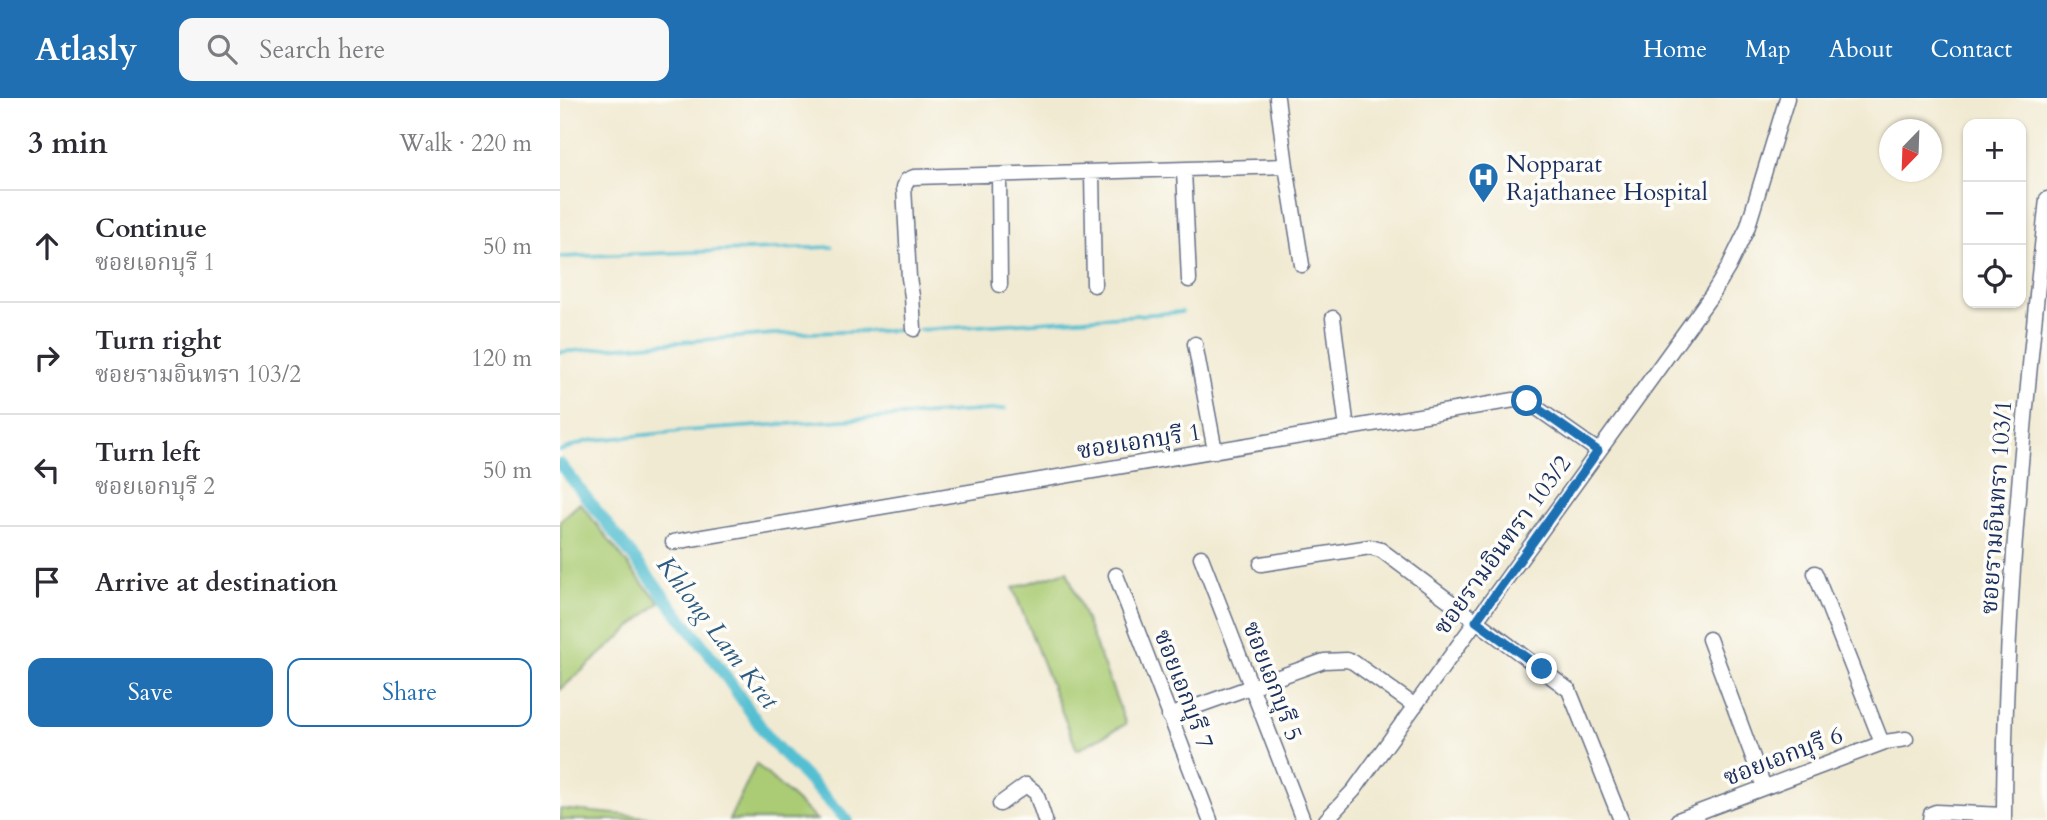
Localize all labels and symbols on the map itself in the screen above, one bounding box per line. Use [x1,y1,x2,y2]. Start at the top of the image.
north arrow [1879,119,1942,182]
place label: Nopparat Rajathanee Hospital [1506,148,1708,209]
hospital icon: Nopparat Rajathanee Hospital [1466,161,1500,205]
route start [1511,385,1542,416]
street label: ซอยรามอินทรา 103/1 [1973,399,2020,615]
street label: ซอยเอกบุรี 1 [1075,415,1204,468]
street label: ซอยรามอินทรา 103/2 [1426,449,1579,642]
water label: Khlong Lam Kret [649,549,787,716]
street label: ซอยเอกบุรี 5 [1235,617,1310,746]
street label: ซอยเอกบุรี 7 [1146,625,1221,754]
route end [1526,653,1557,684]
street label: ซอยเอกบุรี 6 [1719,719,1848,794]

